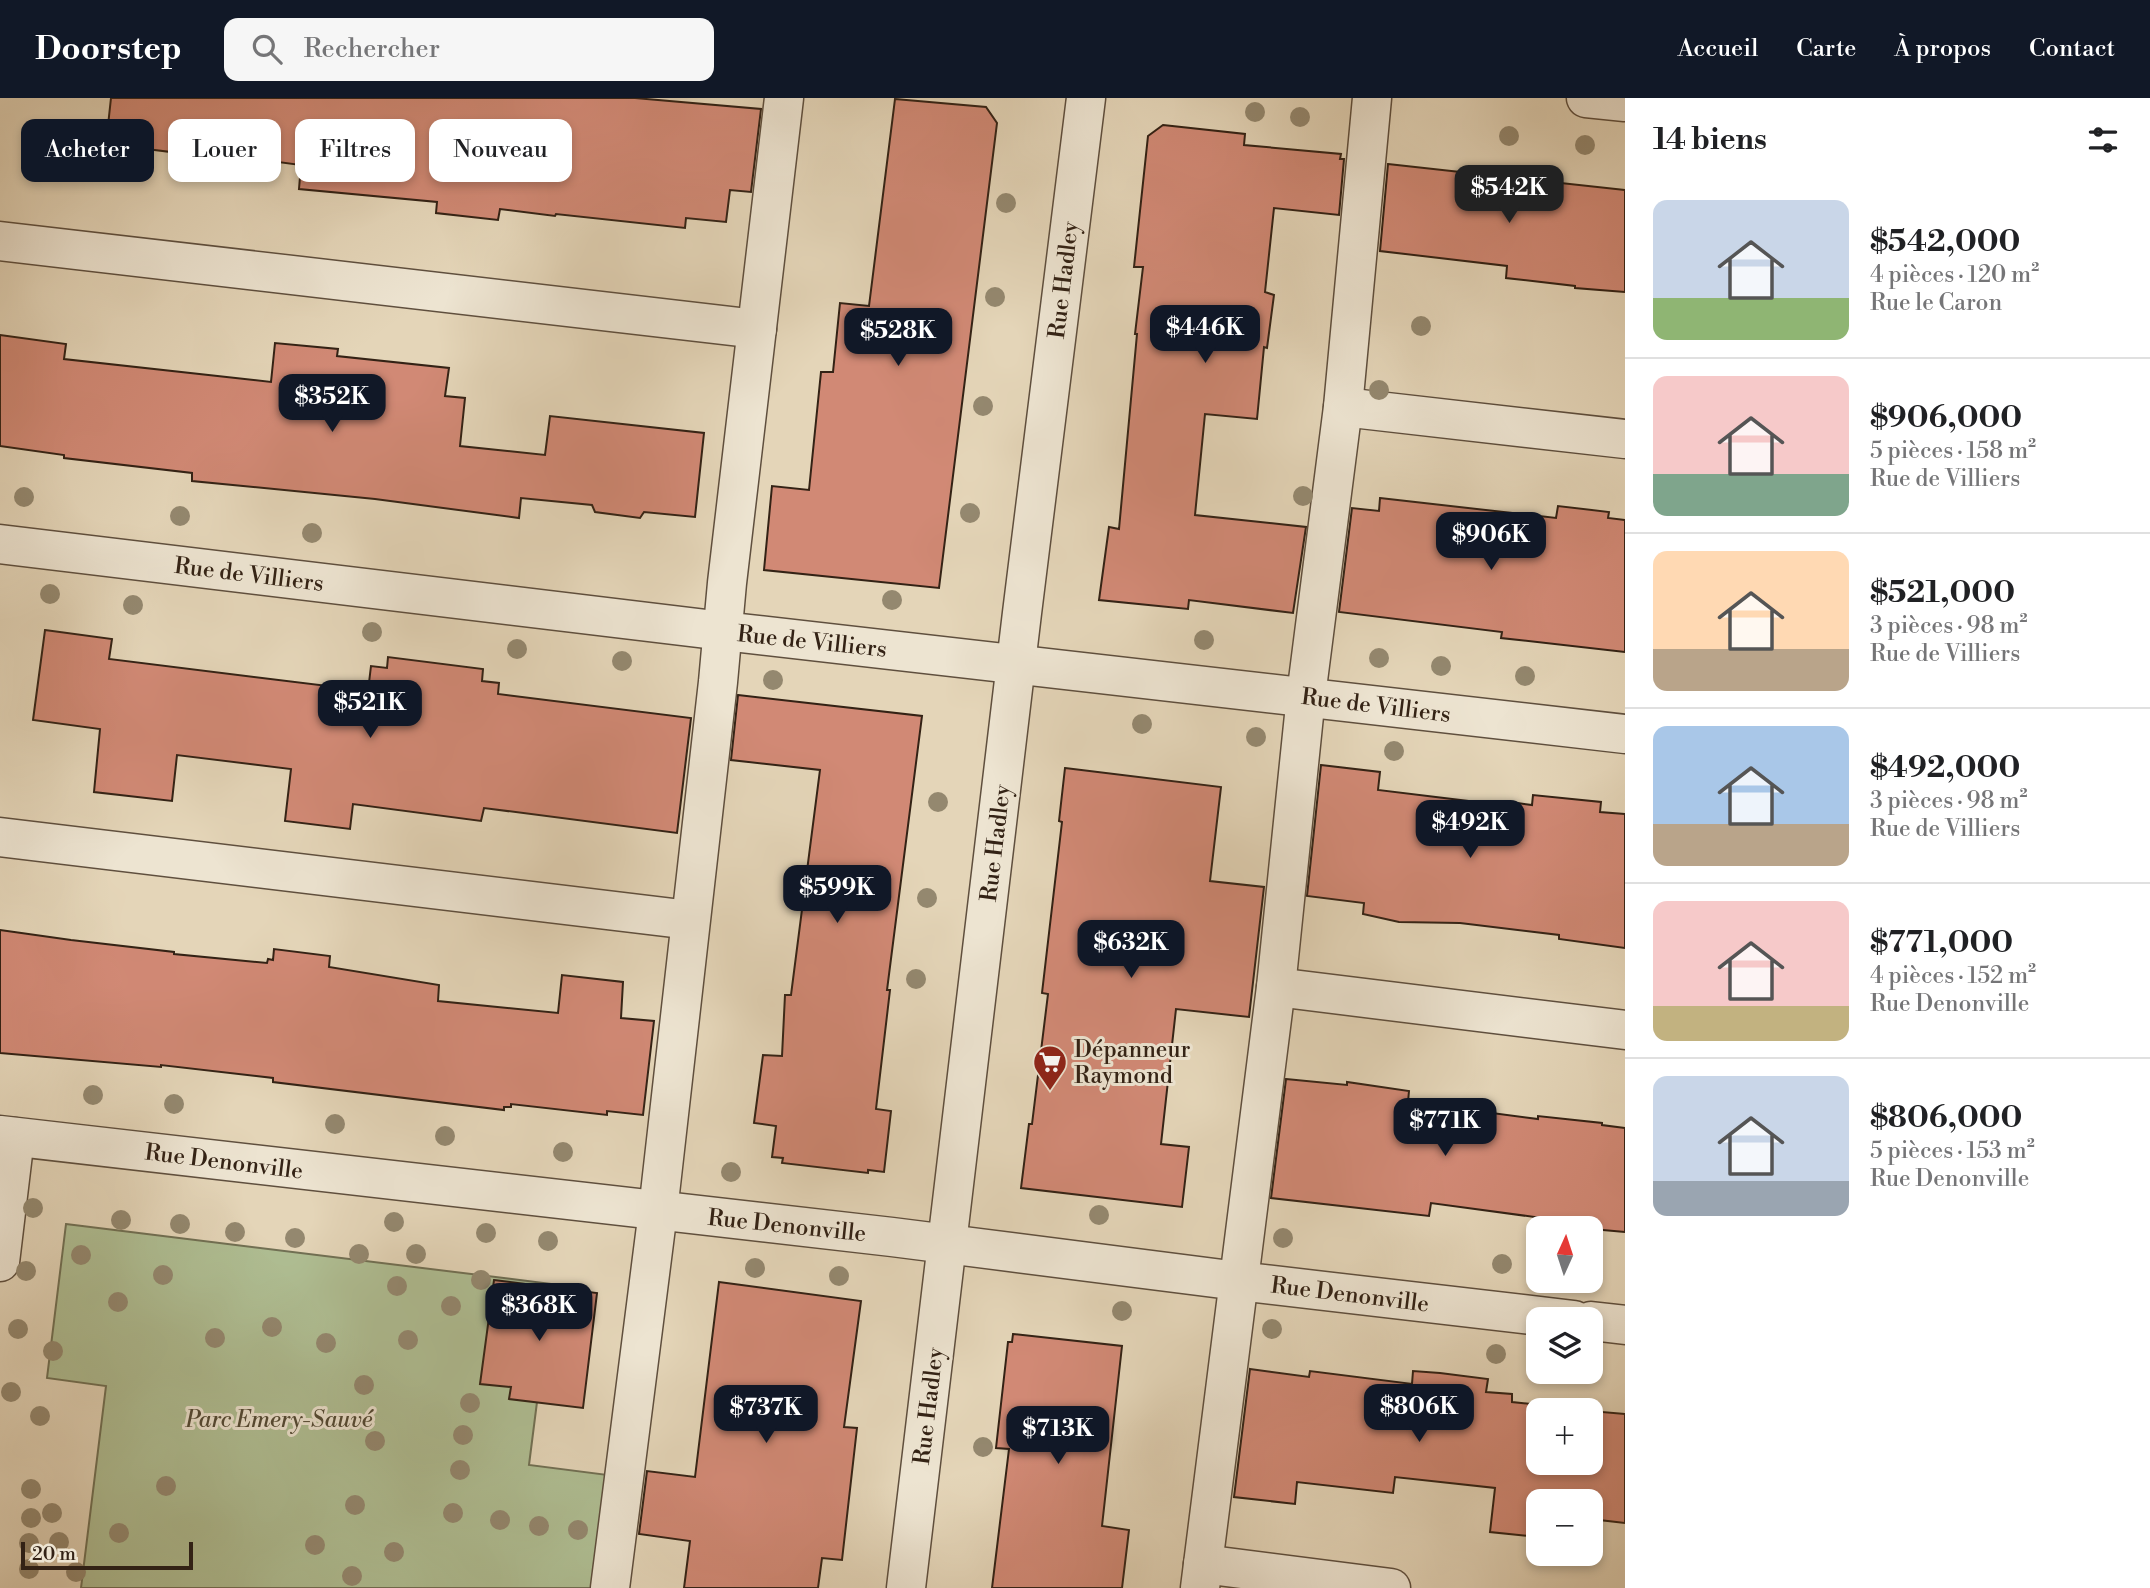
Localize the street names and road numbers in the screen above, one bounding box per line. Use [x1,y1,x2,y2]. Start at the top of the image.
street label: Rue Hadley [1043,219,1085,340]
street label: Rue de Villiers [173,552,325,598]
street label: Rue de Villiers [736,620,888,664]
street label: Rue de Villiers [1300,683,1452,729]
street label: Rue Hadley [975,782,1017,903]
street label: Rue Denonville [143,1138,305,1186]
street label: Rue Denonville [706,1204,868,1248]
street label: Rue Denonville [1269,1271,1431,1319]
street label: Rue Hadley [908,1345,950,1466]

